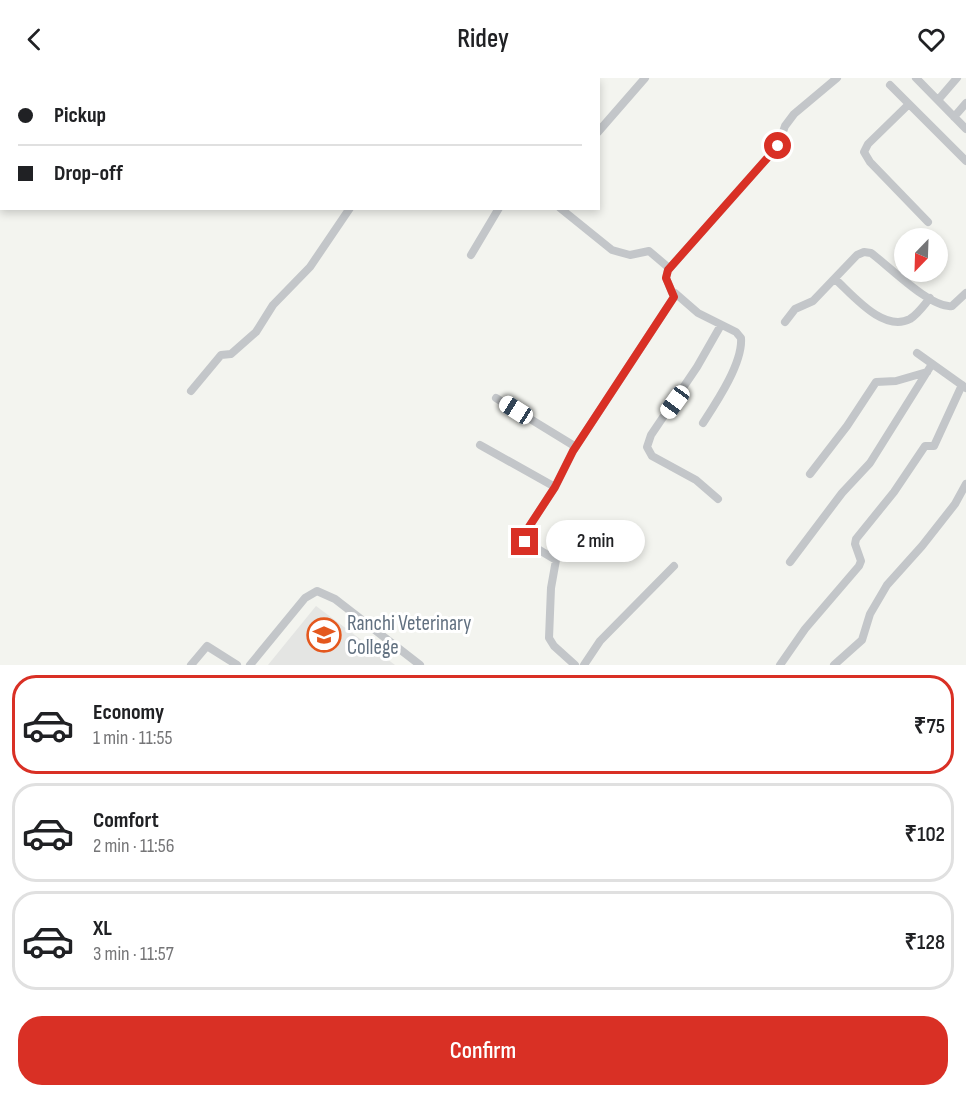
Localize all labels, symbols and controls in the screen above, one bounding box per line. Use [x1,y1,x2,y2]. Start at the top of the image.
icon: back [18,23,51,56]
text: Ridey [457,23,509,55]
icon: heart [915,23,948,56]
text: Pickup [54,102,106,129]
route start [764,132,791,159]
text: Drop-off [54,160,123,187]
north arrow [894,228,948,282]
map controls [894,228,948,282]
car [657,382,693,422]
car [496,393,536,427]
callout: 2 min [546,521,645,563]
route end [511,528,538,555]
text: 2 min [577,529,614,553]
place label: Ranchi Veterinary College [347,611,471,660]
school or university icon: Ranchi Veterinary College [306,617,342,653]
icon: car [21,698,75,752]
text: Economy [93,699,164,726]
text: ₹75 [914,713,945,740]
text: 1 min · 11:55 [93,726,172,750]
icon: car [21,806,75,860]
text: Comfort [93,807,159,834]
text: ₹102 [905,821,945,848]
text: 2 min · 11:56 [93,834,174,858]
icon: car [21,914,75,968]
text: XL [93,915,112,942]
text: ₹128 [904,929,945,956]
text: 3 min · 11:57 [93,942,174,966]
button: Confirm [18,1016,948,1085]

